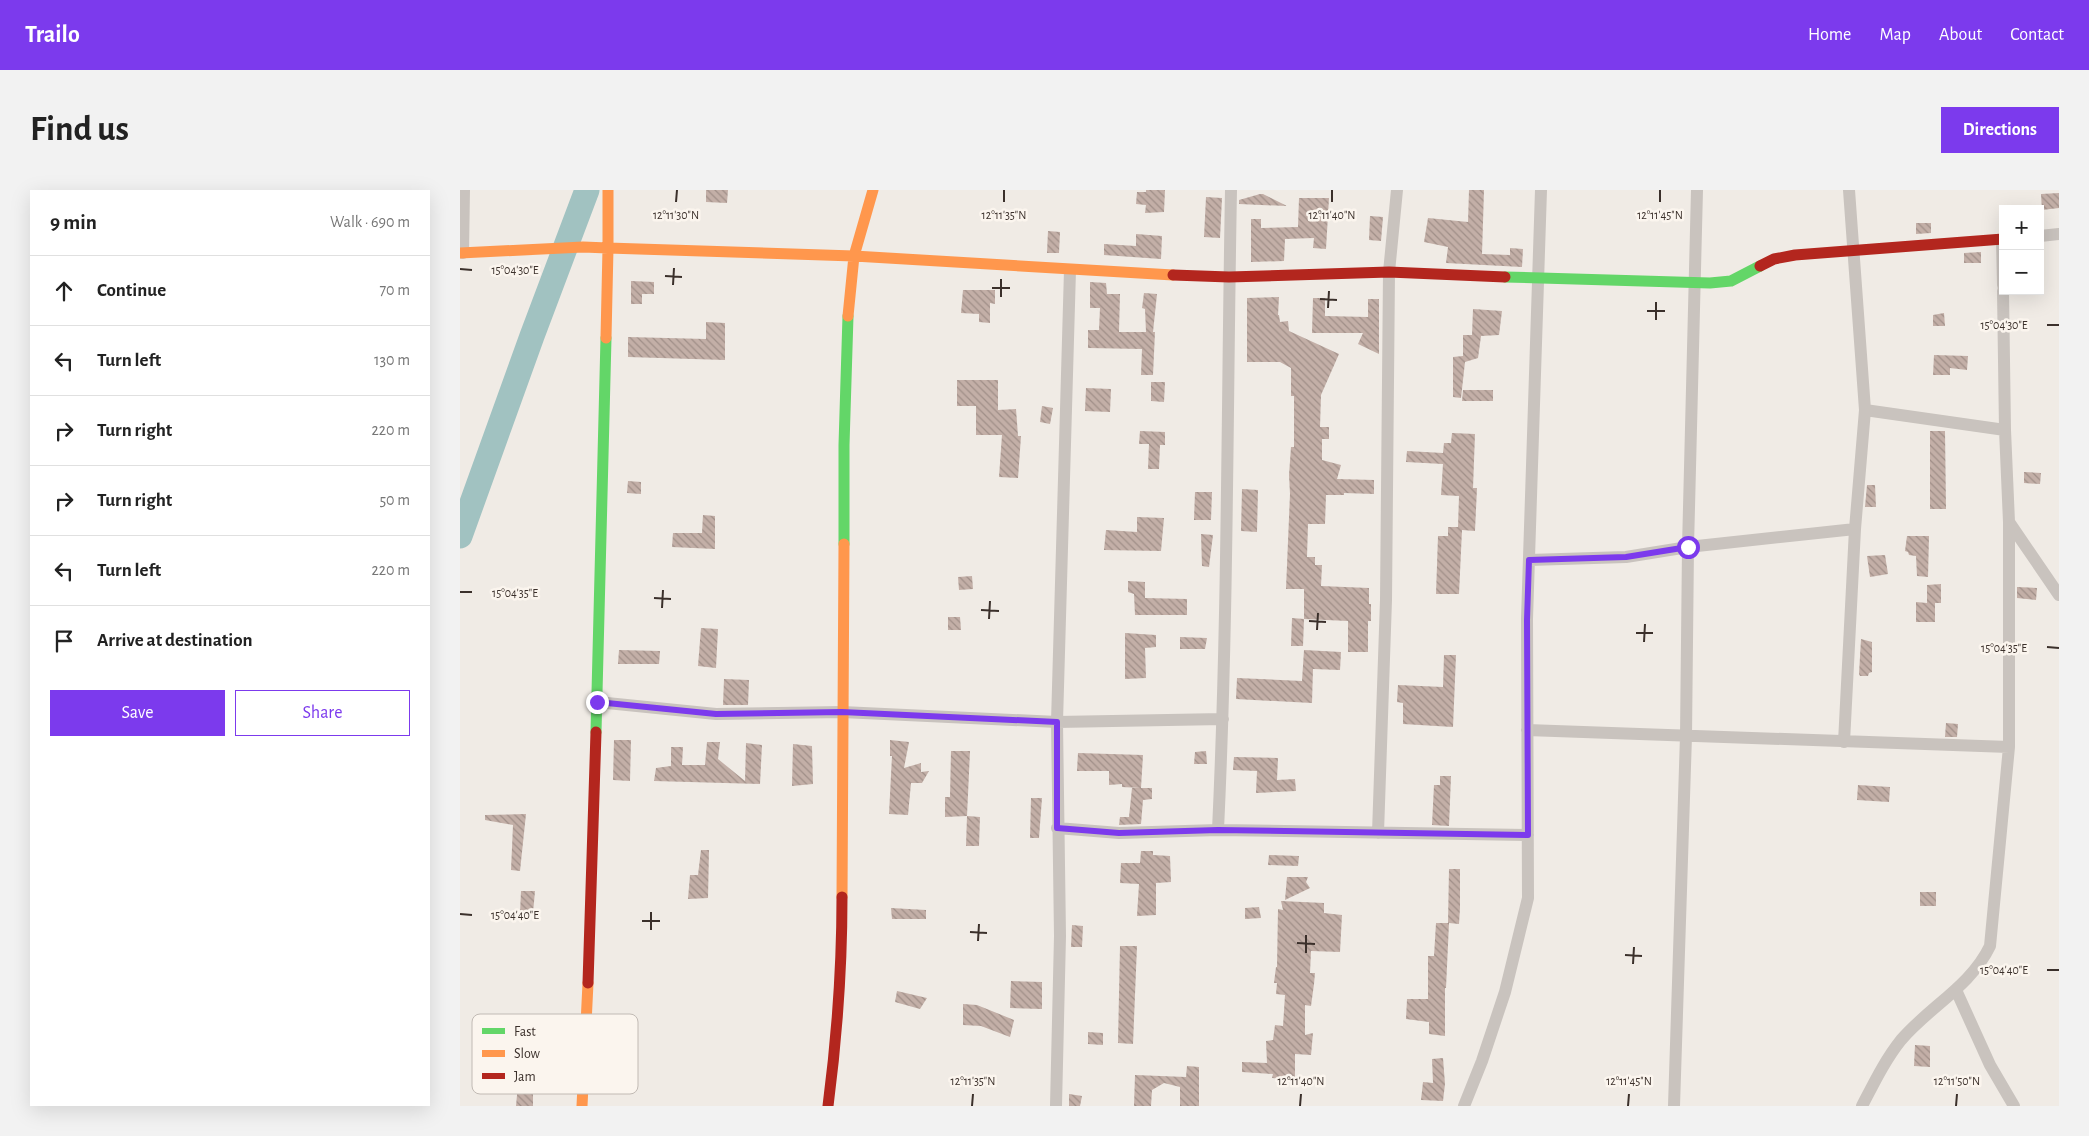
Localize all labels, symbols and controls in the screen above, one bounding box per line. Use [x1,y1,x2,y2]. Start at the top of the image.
text: Trailo [25,23,80,47]
text: Home [1808,26,1851,44]
text: Map [1879,26,1911,44]
text: About [1939,26,1982,44]
text: Contact [2010,26,2064,44]
button: Directions [1941,107,2059,153]
text: Find us [30,112,129,147]
map controls [1999,205,2044,295]
button: + [1999,205,2044,250]
text: 12°11'30"N [653,209,699,221]
text: 12°11'35"N [982,209,1026,221]
text: 12°11'40"N [1308,209,1356,221]
text: 12°11'45"N [1637,209,1683,221]
text: 9 min [50,212,97,233]
text: Walk · 690 m [330,214,410,230]
button: − [1999,250,2044,295]
text: 15°04'30"E [491,264,539,276]
icon: ahead [50,277,78,305]
text: Continue [97,281,166,300]
text: 70 m [379,282,410,298]
text: 15°04'30"E [1980,319,2028,331]
icon: left [50,347,78,375]
text: Turn left [97,351,161,370]
text: 130 m [374,352,410,368]
icon: right [50,417,78,445]
text: Turn right [97,421,172,440]
text: 220 m [372,422,410,438]
icon: right [50,487,78,515]
text: Turn right [97,491,172,510]
text: 50 m [379,492,410,508]
route start [1677,536,1700,559]
icon: left [50,557,78,585]
text: Turn left [97,561,161,580]
text: 220 m [372,562,410,578]
text: 15°04'35"E [492,587,538,599]
icon: arrive [50,627,78,655]
text: Arrive at destination [97,631,253,650]
text: 15°04'35"E [1981,642,2027,654]
button: Save [50,690,225,736]
button: Share [235,690,410,736]
route end [586,691,609,714]
text: 15°04'40"E [491,909,539,921]
text: 15°04'40"E [1980,964,2028,976]
legend [472,1014,638,1094]
text: Fast [514,1025,536,1039]
text: Slow [514,1047,541,1061]
text: Jam [514,1070,536,1084]
text: 12°11'35"N [951,1075,995,1087]
text: 12°11'40"N [1277,1075,1325,1087]
text: 12°11'45"N [1606,1075,1652,1087]
text: 12°11'50"N [1934,1075,1980,1087]

